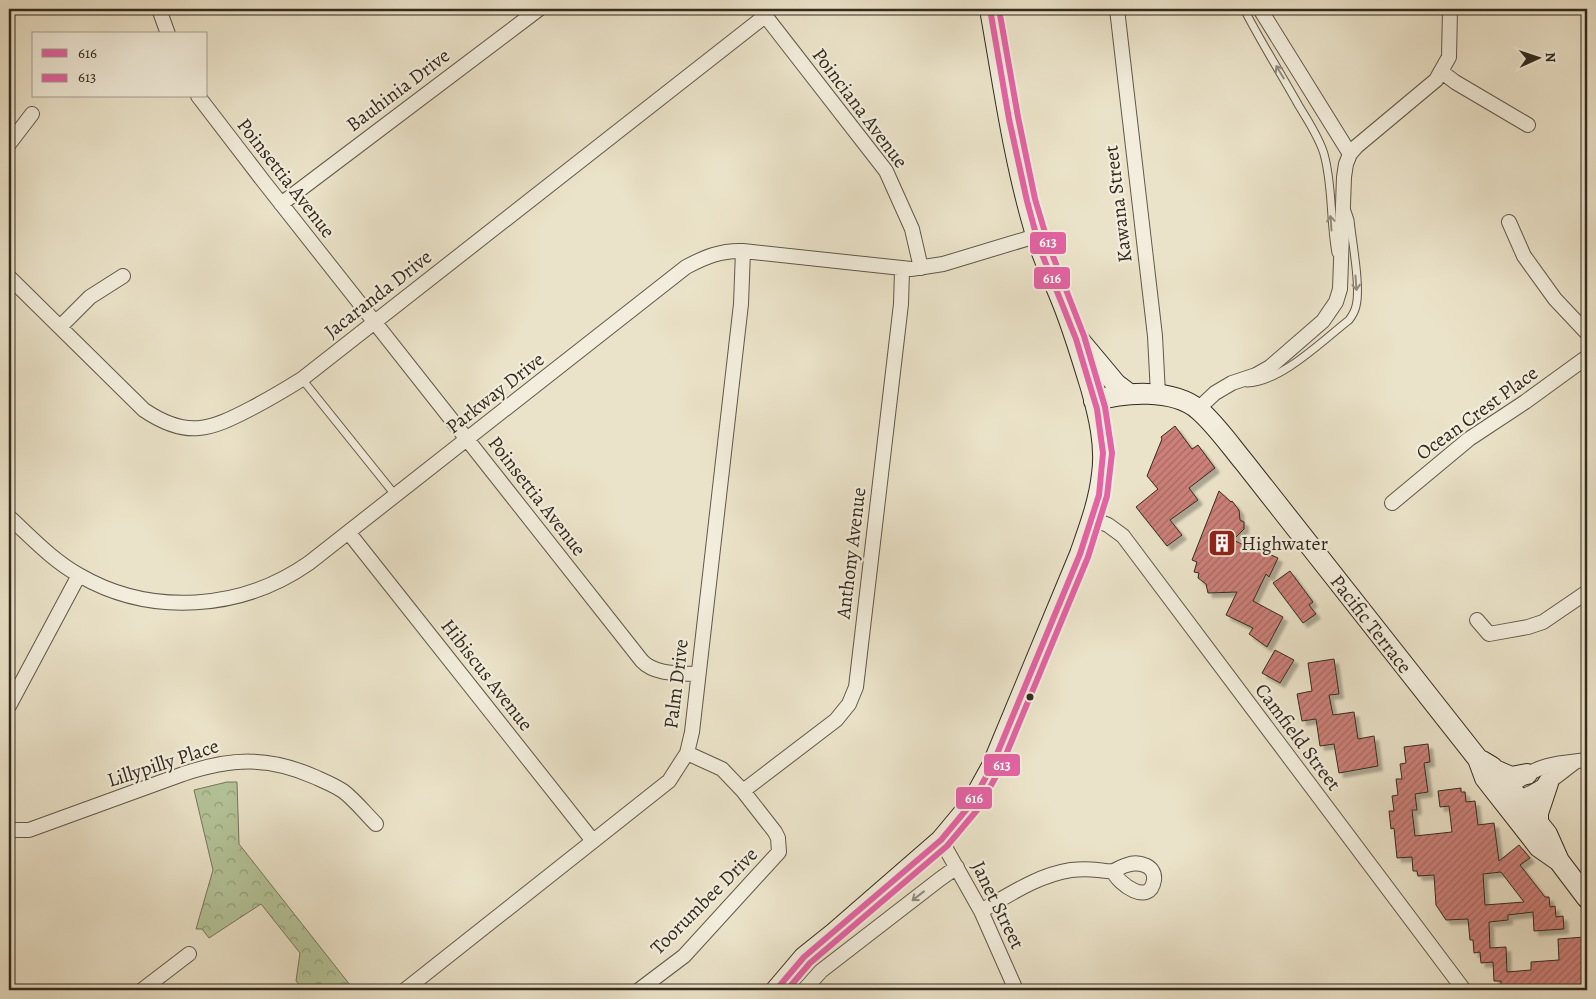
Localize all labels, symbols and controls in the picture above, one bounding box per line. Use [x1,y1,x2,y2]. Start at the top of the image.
legend [32,32,208,98]
north arrow [1514,32,1564,82]
street label: Bauhinia Drive [341,42,455,138]
street label: Poinciana Avenue [806,42,914,174]
text: 616 [78,43,97,63]
text: N [1541,52,1560,63]
one-way arrow [1274,66,1284,80]
text: 613 [78,67,96,87]
street label: Poinsettia Avenue [231,112,341,244]
street label: Kawana Street [1097,143,1139,264]
one-way arrow [1327,215,1336,231]
line badge: 613 [1029,231,1067,255]
text: 613 [1039,233,1057,252]
street label: Jacaranda Drive [319,243,437,345]
line badge: 616 [1033,266,1071,290]
text: 616 [1043,269,1062,288]
one-way arrow [1352,275,1361,291]
street label: Parkway Drive [440,346,550,440]
street label: Ocean Crest Place [1411,360,1544,466]
street label: Poinsettia Avenue [482,430,592,562]
street label: Anthony Avenue [829,486,872,621]
building icon: Highwater [1207,528,1237,558]
place label: Highwater [1241,530,1328,557]
street label: Pacific Terrace [1324,569,1418,679]
street label: Hibiscus Avenue [435,613,539,737]
street label: Palm Drive [657,637,695,730]
street label: Camfield Street [1249,678,1348,797]
unlabelled marker [1025,692,1035,702]
street label: Lillypilly Place [104,732,222,794]
line badge: 613 [983,753,1021,777]
text: 613 [993,756,1011,775]
line badge: 616 [955,786,993,810]
text: 616 [965,789,984,808]
street label: Toorumbee Drive [644,841,764,961]
street label: Janet Street [965,856,1031,954]
one-way arrow [912,890,925,901]

